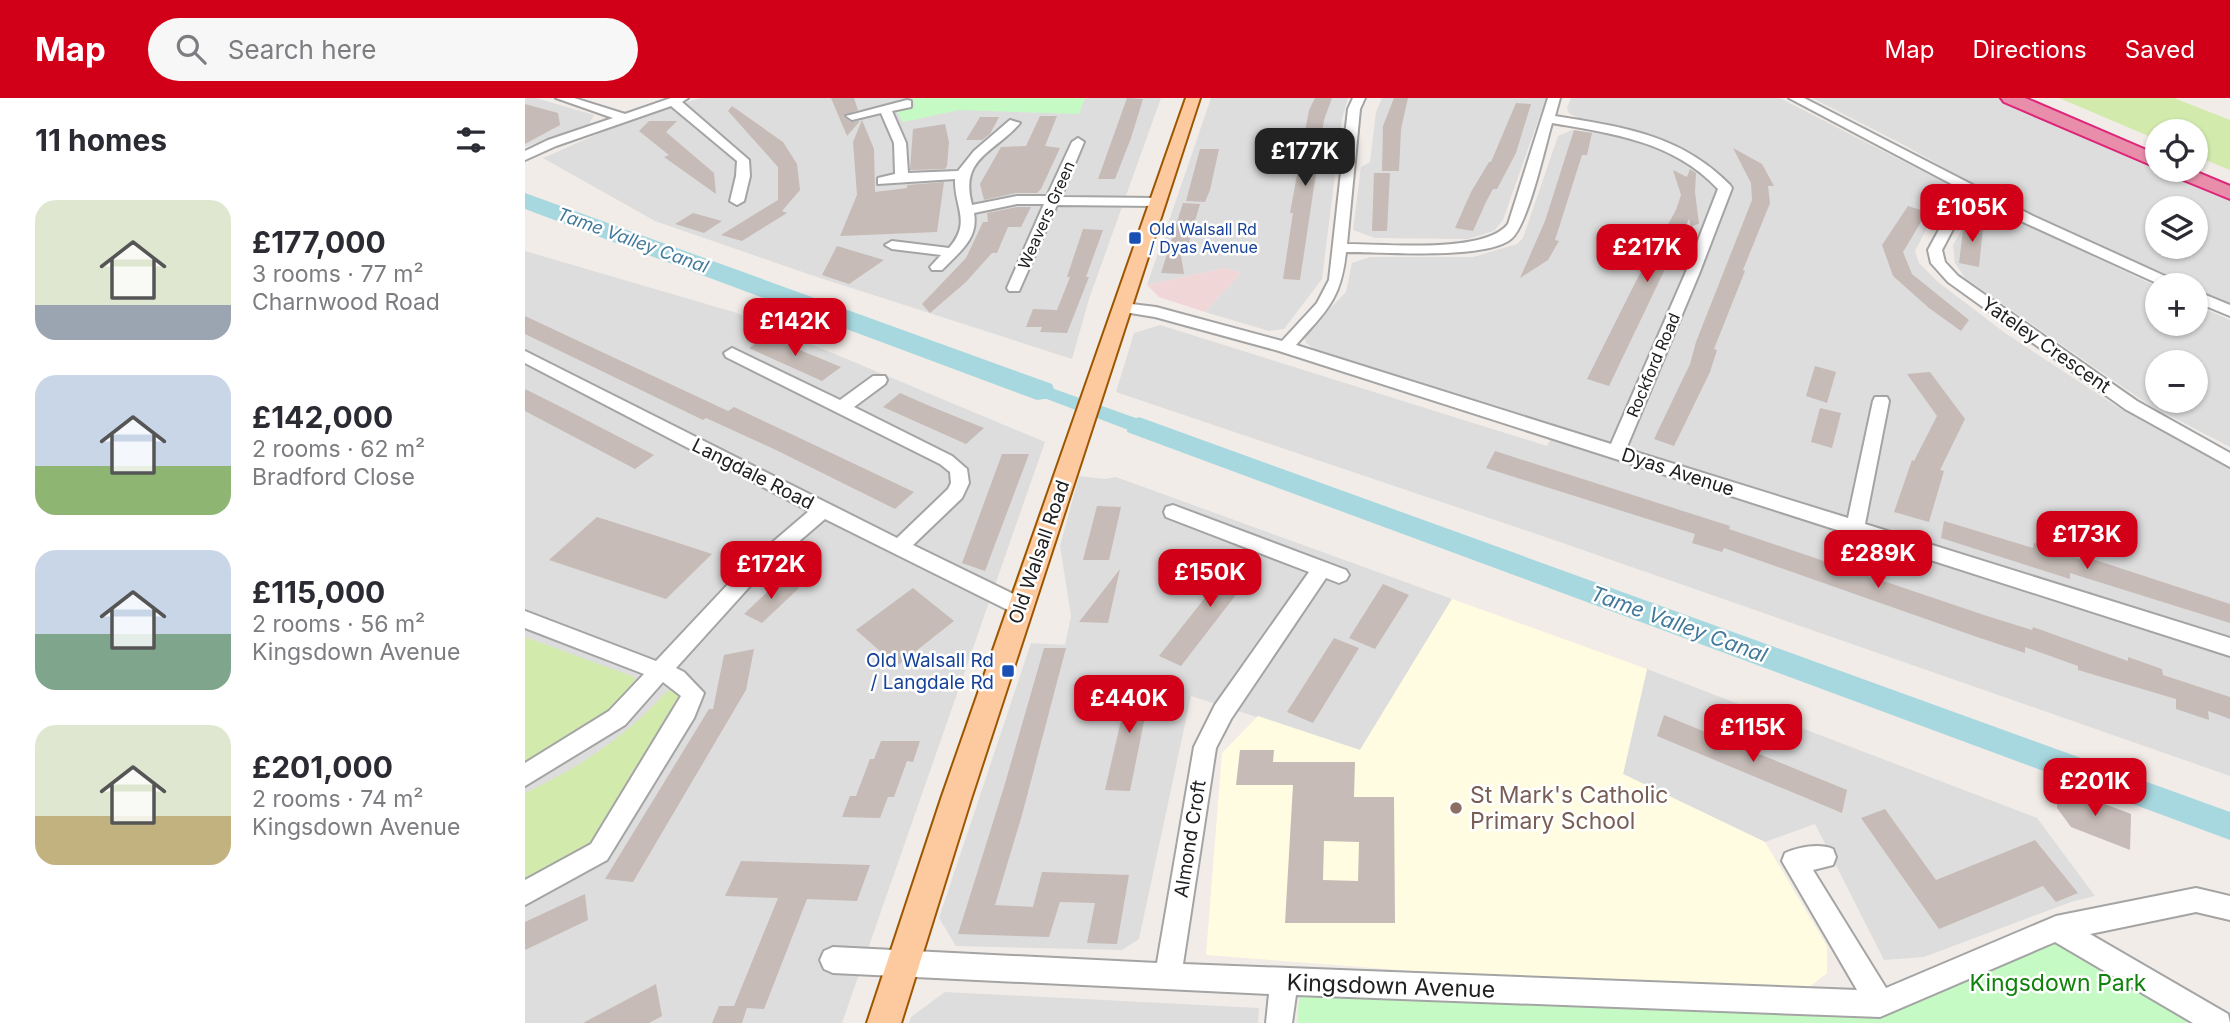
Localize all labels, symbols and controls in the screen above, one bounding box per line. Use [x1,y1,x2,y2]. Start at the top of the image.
search box [148,18,638,81]
text: Map [35,29,106,69]
icon: search [172,30,210,68]
text: Search here [228,34,376,65]
text: Map [1885,35,1934,64]
text: Directions [1972,35,2087,64]
text: Saved [2125,35,2195,64]
map controls [2145,119,2208,413]
button: locate [2145,119,2208,182]
icon: filters [452,121,490,159]
text: 11 homes [35,122,167,158]
pin: £177K [1256,129,1354,188]
text: £177K [1271,137,1339,165]
street label: Weavers Green [1013,158,1079,272]
pin: £105K [1923,184,2021,244]
text: £105K [1936,193,2008,221]
button: layers [2145,196,2208,259]
water label: Tame Valley Canal [555,203,712,277]
place label: Old Walsall Rd / Dyas Avenue [1149,219,1258,257]
text: £177,000 [252,224,386,260]
pin: £217K [1598,225,1696,284]
icon: home [91,228,175,312]
marker: Old Walsall Rd / Dyas Avenue [1127,230,1143,246]
text: £217K [1612,233,1682,261]
text: 3 rooms · 77 m² [252,260,424,288]
button: + [2145,273,2208,336]
text: Charnwood Road [252,288,440,316]
street label: Yateley Crescent [1977,292,2115,398]
pin: £142K [746,299,844,358]
text: £142K [759,307,831,335]
street label: Rockford Road [1622,310,1684,420]
button: − [2145,350,2208,413]
text: £142,000 [252,399,393,435]
icon: home [91,403,175,487]
street label: Langdale Road [688,433,818,515]
text: 2 rooms · 62 m² [252,435,425,463]
street label: Dyas Avenue [1619,443,1737,501]
text: Bradford Close [252,463,415,491]
street label: Old Walsall Road [1004,477,1074,627]
pin: £173K [2038,512,2136,571]
text: £173K [2053,520,2122,548]
pin: £289K [1829,531,1927,590]
text: £289K [1840,539,1916,567]
pin: £172K [722,542,820,601]
text: £172K [736,550,806,578]
pin: £150K [1161,550,1259,609]
text: £150K [1174,558,1246,586]
text: £115,000 [252,574,385,610]
icon: home [91,578,175,662]
water label: Tame Valley Canal [1587,580,1771,668]
text: 2 rooms · 56 m² [252,610,425,638]
text: Kingsdown Avenue [252,638,460,666]
place label: Old Walsall Rd / Langdale Rd [866,649,994,694]
marker: Old Walsall Rd / Langdale Rd [1000,663,1016,679]
pin: £440K [1080,676,1178,735]
text: £440K [1090,684,1168,712]
pin: £115K [1704,704,1802,764]
text: £115K [1720,713,1786,741]
text: £201,000 [252,749,393,785]
icon: home [91,753,175,837]
pin: £201K [2046,758,2144,818]
text: £201K [2059,767,2131,795]
street label: Almond Croft [1169,779,1211,899]
place label: St Mark's Catholic Primary School [1470,781,1669,835]
text: 2 rooms · 74 m² [252,785,424,813]
marker: St Mark's Catholic Primary School [1448,800,1464,816]
text: Kingsdown Avenue [252,813,460,841]
street label: Kingsdown Avenue [1286,968,1496,1004]
park label: Kingsdown Park [1970,969,2147,997]

